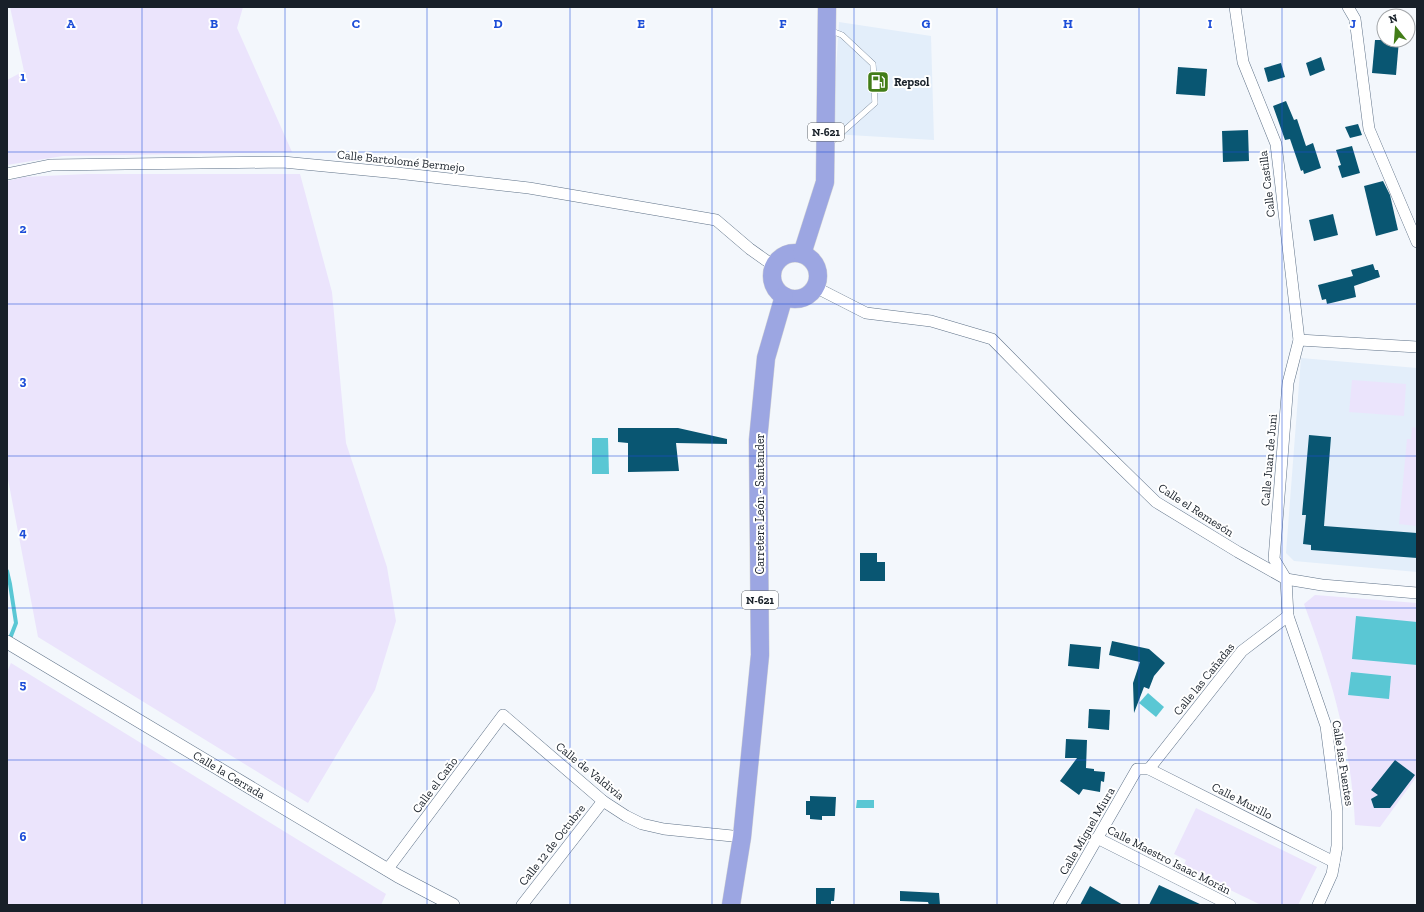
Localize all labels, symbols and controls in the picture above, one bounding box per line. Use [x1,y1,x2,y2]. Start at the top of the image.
north arrow [1376,8,1416,48]
text: N [1387,11,1400,26]
text: A [67,16,76,31]
text: B [210,16,218,31]
text: C [352,16,360,31]
text: D [493,16,503,31]
text: E [637,16,645,31]
text: F [779,16,787,31]
text: G [922,16,931,31]
text: H [1063,16,1073,31]
text: I [1208,16,1213,31]
text: J [1350,16,1356,31]
text: 1 [20,69,26,84]
fuel station icon: Repsol [865,69,891,95]
place label: Repsol [894,75,930,89]
road number: N-621 [808,123,844,141]
street label: Calle Bartolomé Bermejo [336,147,465,176]
street label: Calle Castilla [1256,150,1278,218]
text: 2 [20,221,27,236]
text: 3 [20,373,27,388]
street label: Calle Juan de Juni [1258,413,1280,507]
street label: Carretera León - Santander [753,433,767,575]
street label: Calle el Remesón [1156,480,1236,540]
text: 4 [19,525,27,540]
road number: N-621 [742,591,778,609]
street label: Calle las Cañadas [1171,640,1237,718]
text: 5 [20,677,27,692]
street label: Calle las Fuentes [1329,719,1357,807]
street label: Calle de Valdivia [553,739,627,803]
street label: Calle la Cerrada [190,748,268,802]
street label: Calle el Caño [409,754,461,816]
street label: Calle Murillo [1209,780,1275,822]
street label: Calle Miguel Miura [1056,785,1118,877]
street label: Calle 12 de Octubre [516,801,588,888]
street label: Calle Maestro Isaac Morán [1105,823,1233,897]
text: 6 [20,829,27,844]

